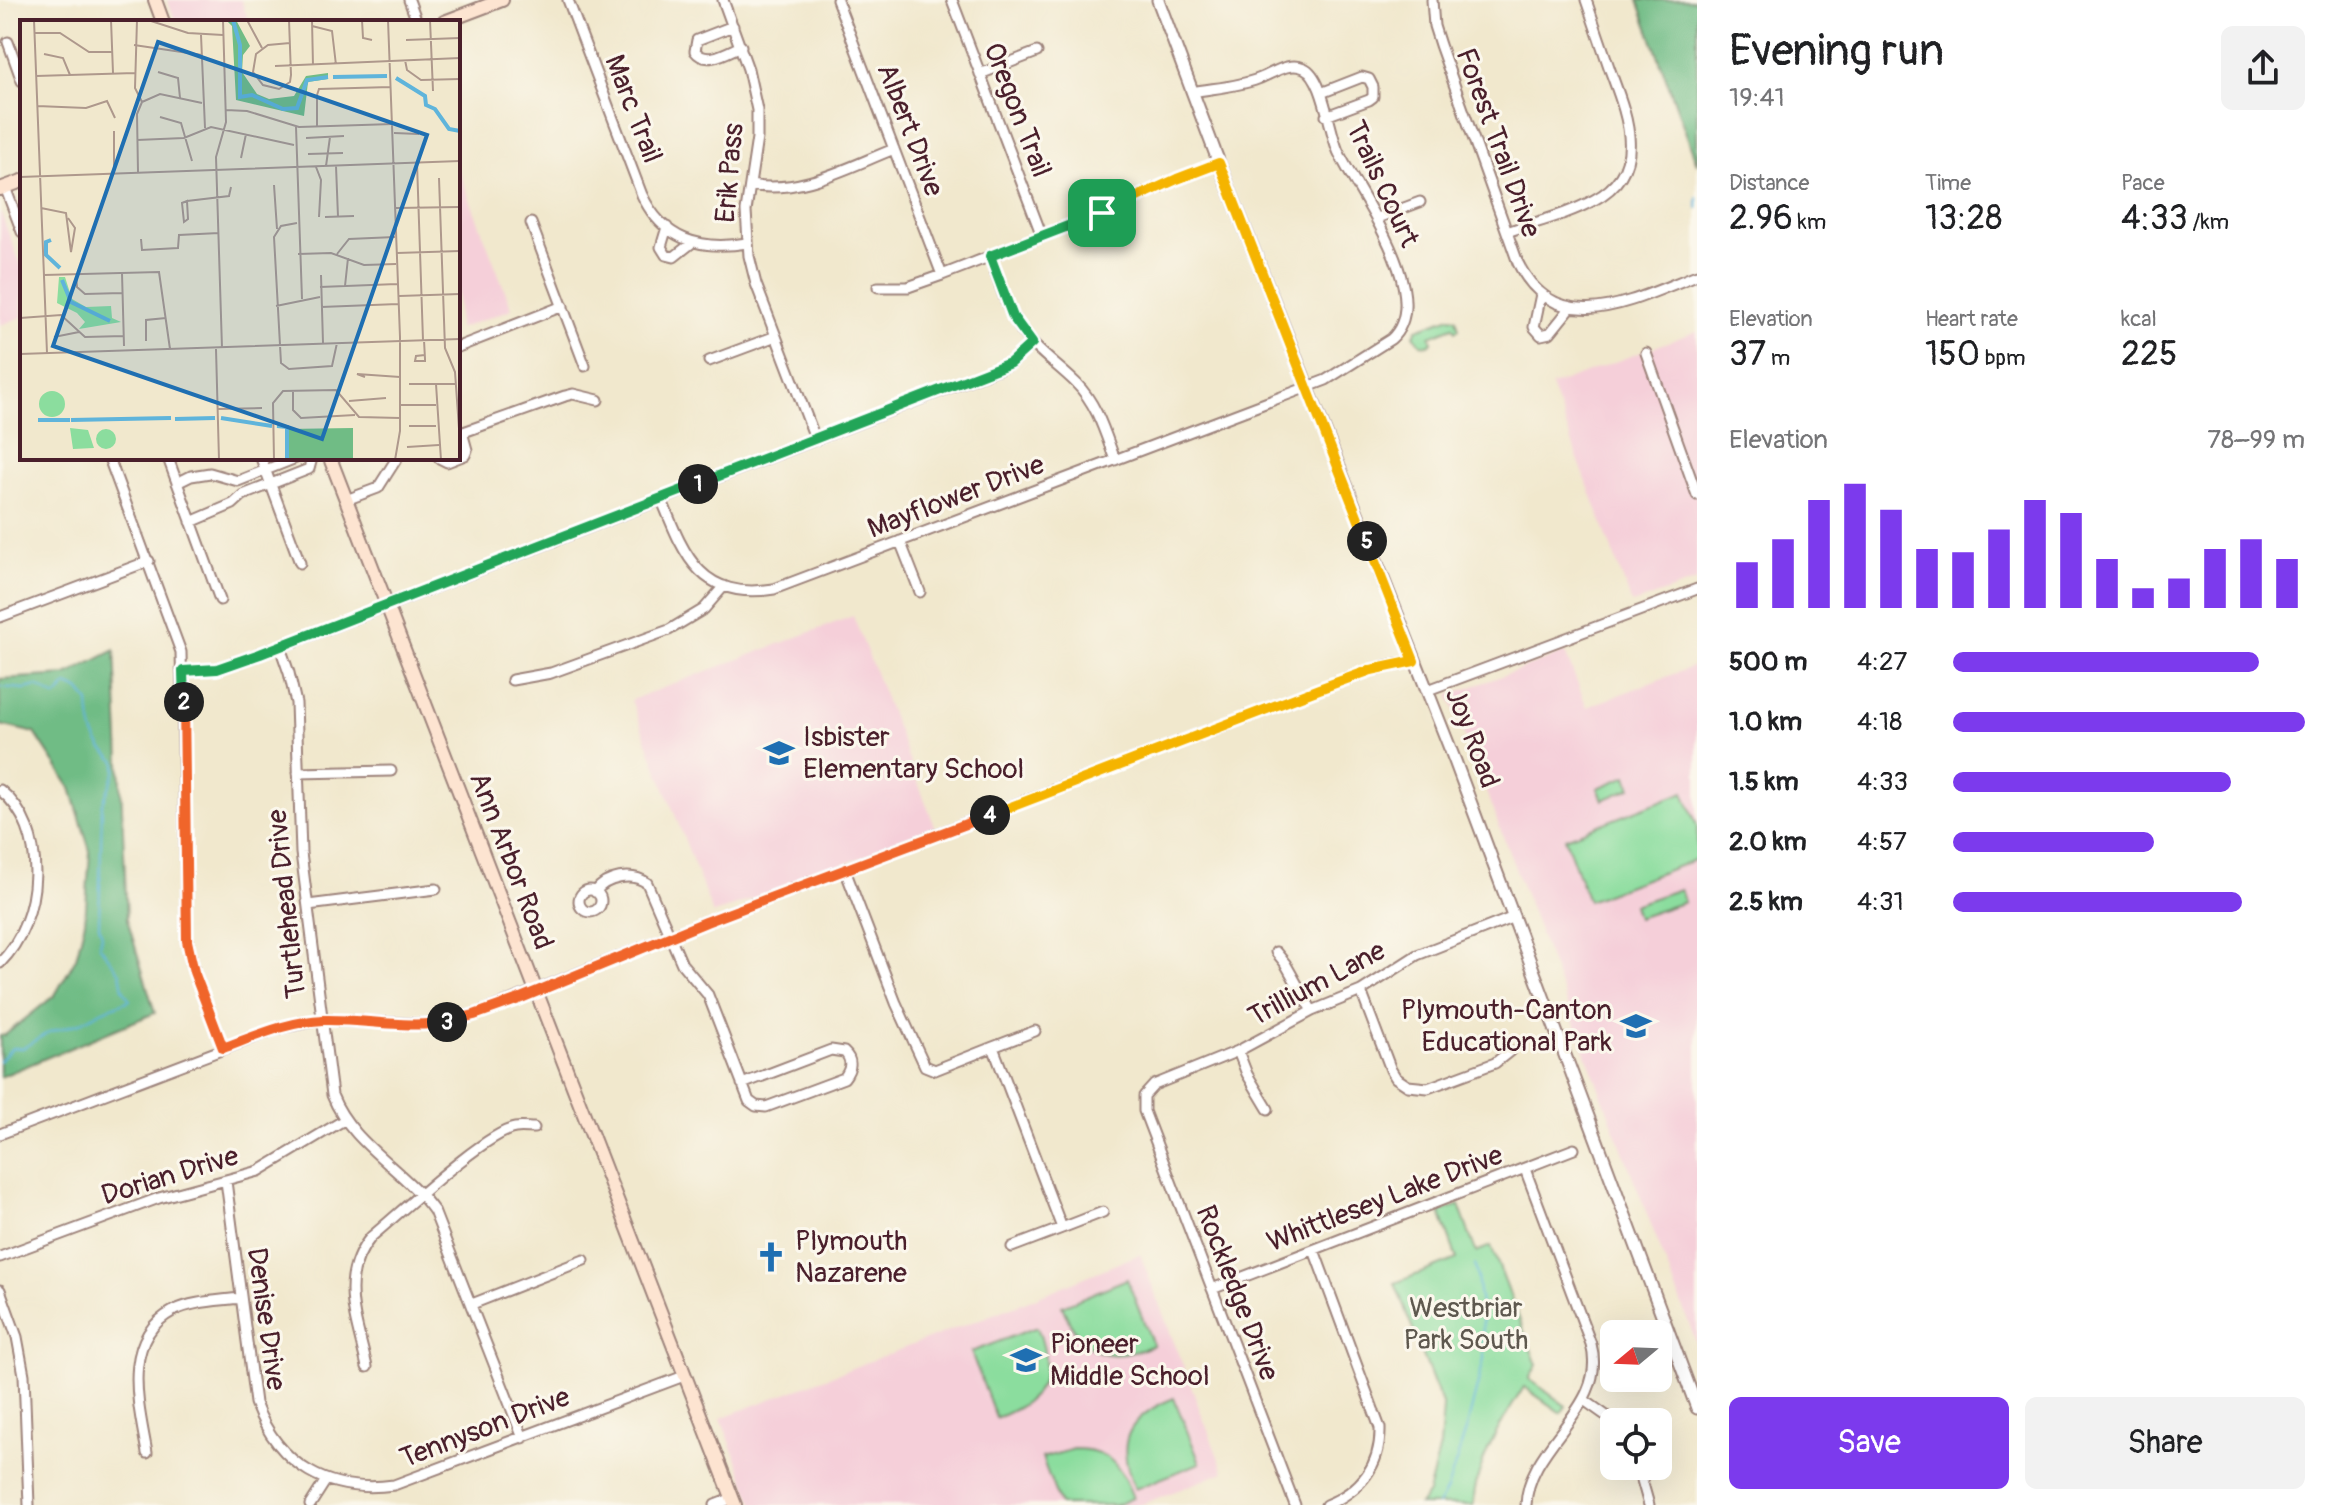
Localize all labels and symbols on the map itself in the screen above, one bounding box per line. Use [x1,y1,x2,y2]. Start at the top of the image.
inset map [20,20,460,460]
street label: Oregon Trail [975,38,1059,182]
street label: Forest Trail Drive [1448,44,1549,243]
street label: Marc Trail [596,50,670,168]
street label: Albert Drive [869,59,951,202]
street label: Trails Court [1337,115,1427,254]
street label: Erik Pass [708,121,752,224]
pin [1068,179,1136,247]
street label: Mayflower Drive [863,447,1050,547]
pin: 1 [678,464,718,504]
pin: 5 [1347,521,1387,561]
pin: 2 [164,682,204,722]
street label: Joy Road [1437,683,1507,793]
place label: Isbister Elementary School [803,720,1024,787]
school or university icon: Isbister Elementary School [762,736,796,770]
street label: Ann Arbor Road [461,767,561,955]
pin: 4 [970,795,1010,835]
street label: Turtlehead Drive [260,807,314,1000]
street label: Trillium Lane [1243,933,1392,1035]
place label: Plymouth-Canton Educational Park [1401,993,1612,1060]
pin: 3 [427,1002,467,1042]
school or university icon: Plymouth-Canton Educational Park [1619,1009,1653,1043]
street label: Whittlesey Lake Drive [1262,1138,1508,1260]
street label: Dorian Drive [97,1139,243,1213]
street label: Rockledge Drive [1188,1200,1287,1386]
place label: Plymouth Nazarene [795,1224,907,1291]
church icon: Plymouth Nazarene [754,1240,788,1274]
street label: Denise Drive [239,1245,293,1393]
park label: Westbriar Park South [1404,1291,1528,1358]
north arrow [1600,1320,1672,1392]
place label: Pioneer Middle School [1050,1327,1210,1394]
school or university icon: Pioneer Middle School [1009,1343,1043,1377]
street label: Tennyson Drive [395,1379,575,1476]

